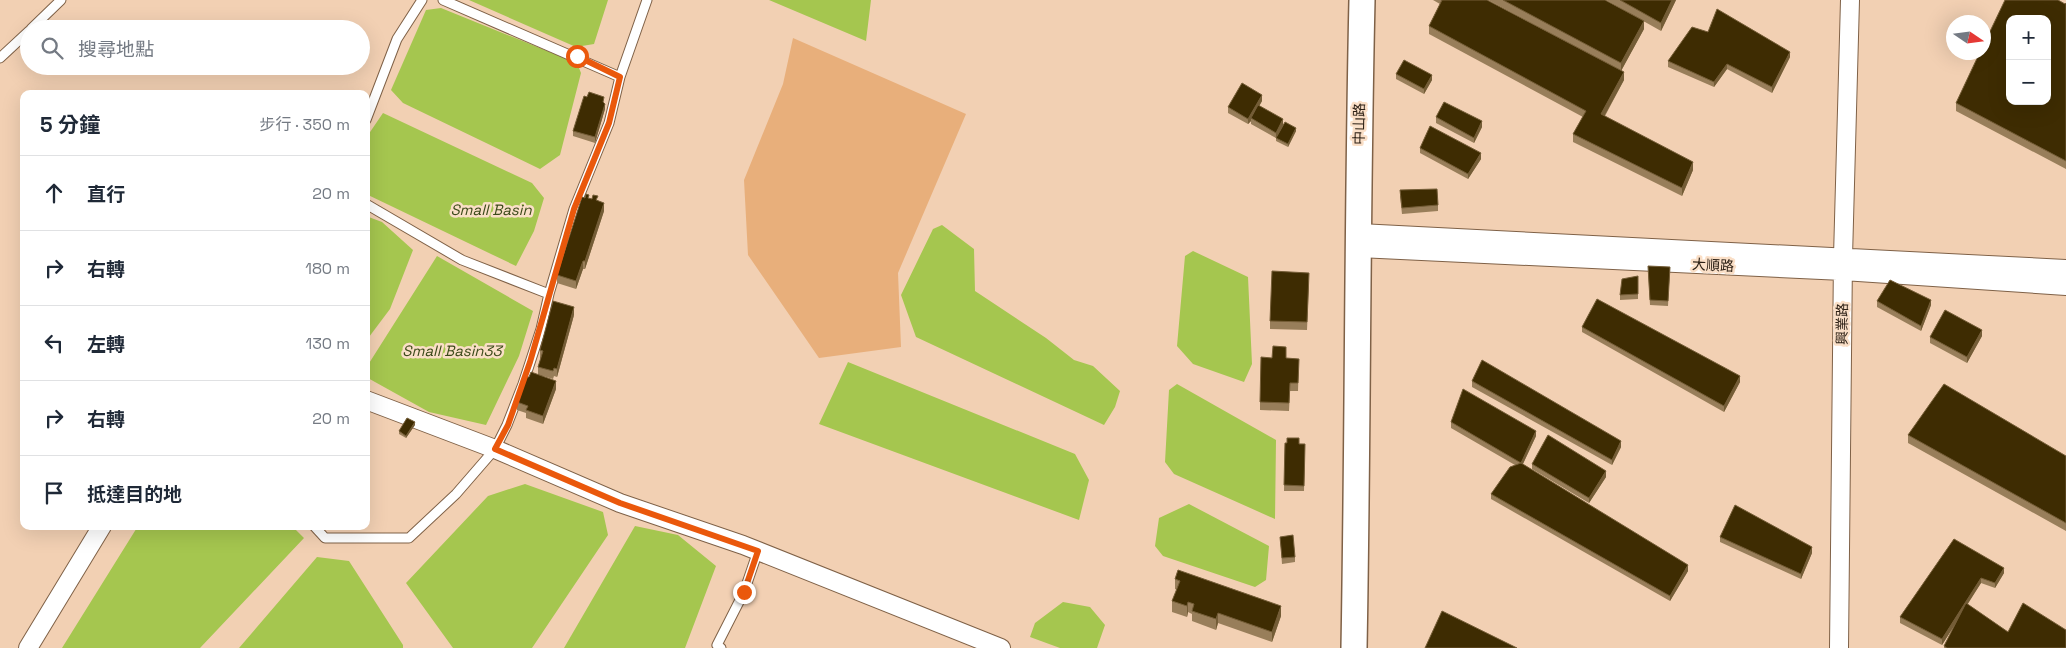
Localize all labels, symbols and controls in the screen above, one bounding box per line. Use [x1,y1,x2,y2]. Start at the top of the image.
north arrow [1946,15,1991,60]
map controls [2006,15,2051,105]
button: + [2006,15,2051,60]
search box [20,20,370,75]
icon: search [38,34,66,62]
text: 搜尋地點 [78,37,154,62]
route start [566,45,589,68]
button: − [2006,60,2051,105]
street label: 中山路 [1350,103,1368,145]
text: 5 分鐘 [40,111,100,138]
text: 步行 · 350 m [259,114,350,135]
icon: ahead [40,179,68,207]
text: 直行 [87,182,125,207]
text: 20 m [312,183,350,204]
water label: Small Basin [450,200,532,219]
icon: right [40,254,68,282]
street label: 大順路 [1692,255,1734,275]
text: 右轉 [87,257,125,282]
text: 180 m [305,258,350,279]
street label: 興業路 [1833,303,1851,345]
icon: left [40,329,68,357]
text: 左轉 [87,332,125,357]
text: 130 m [306,333,350,354]
water label: Small Basin33 [402,341,504,360]
icon: right [40,404,68,432]
text: 右轉 [87,407,125,432]
text: 20 m [312,408,350,429]
icon: arrive [40,479,68,507]
text: 抵達目的地 [87,482,182,507]
route end [733,581,756,604]

